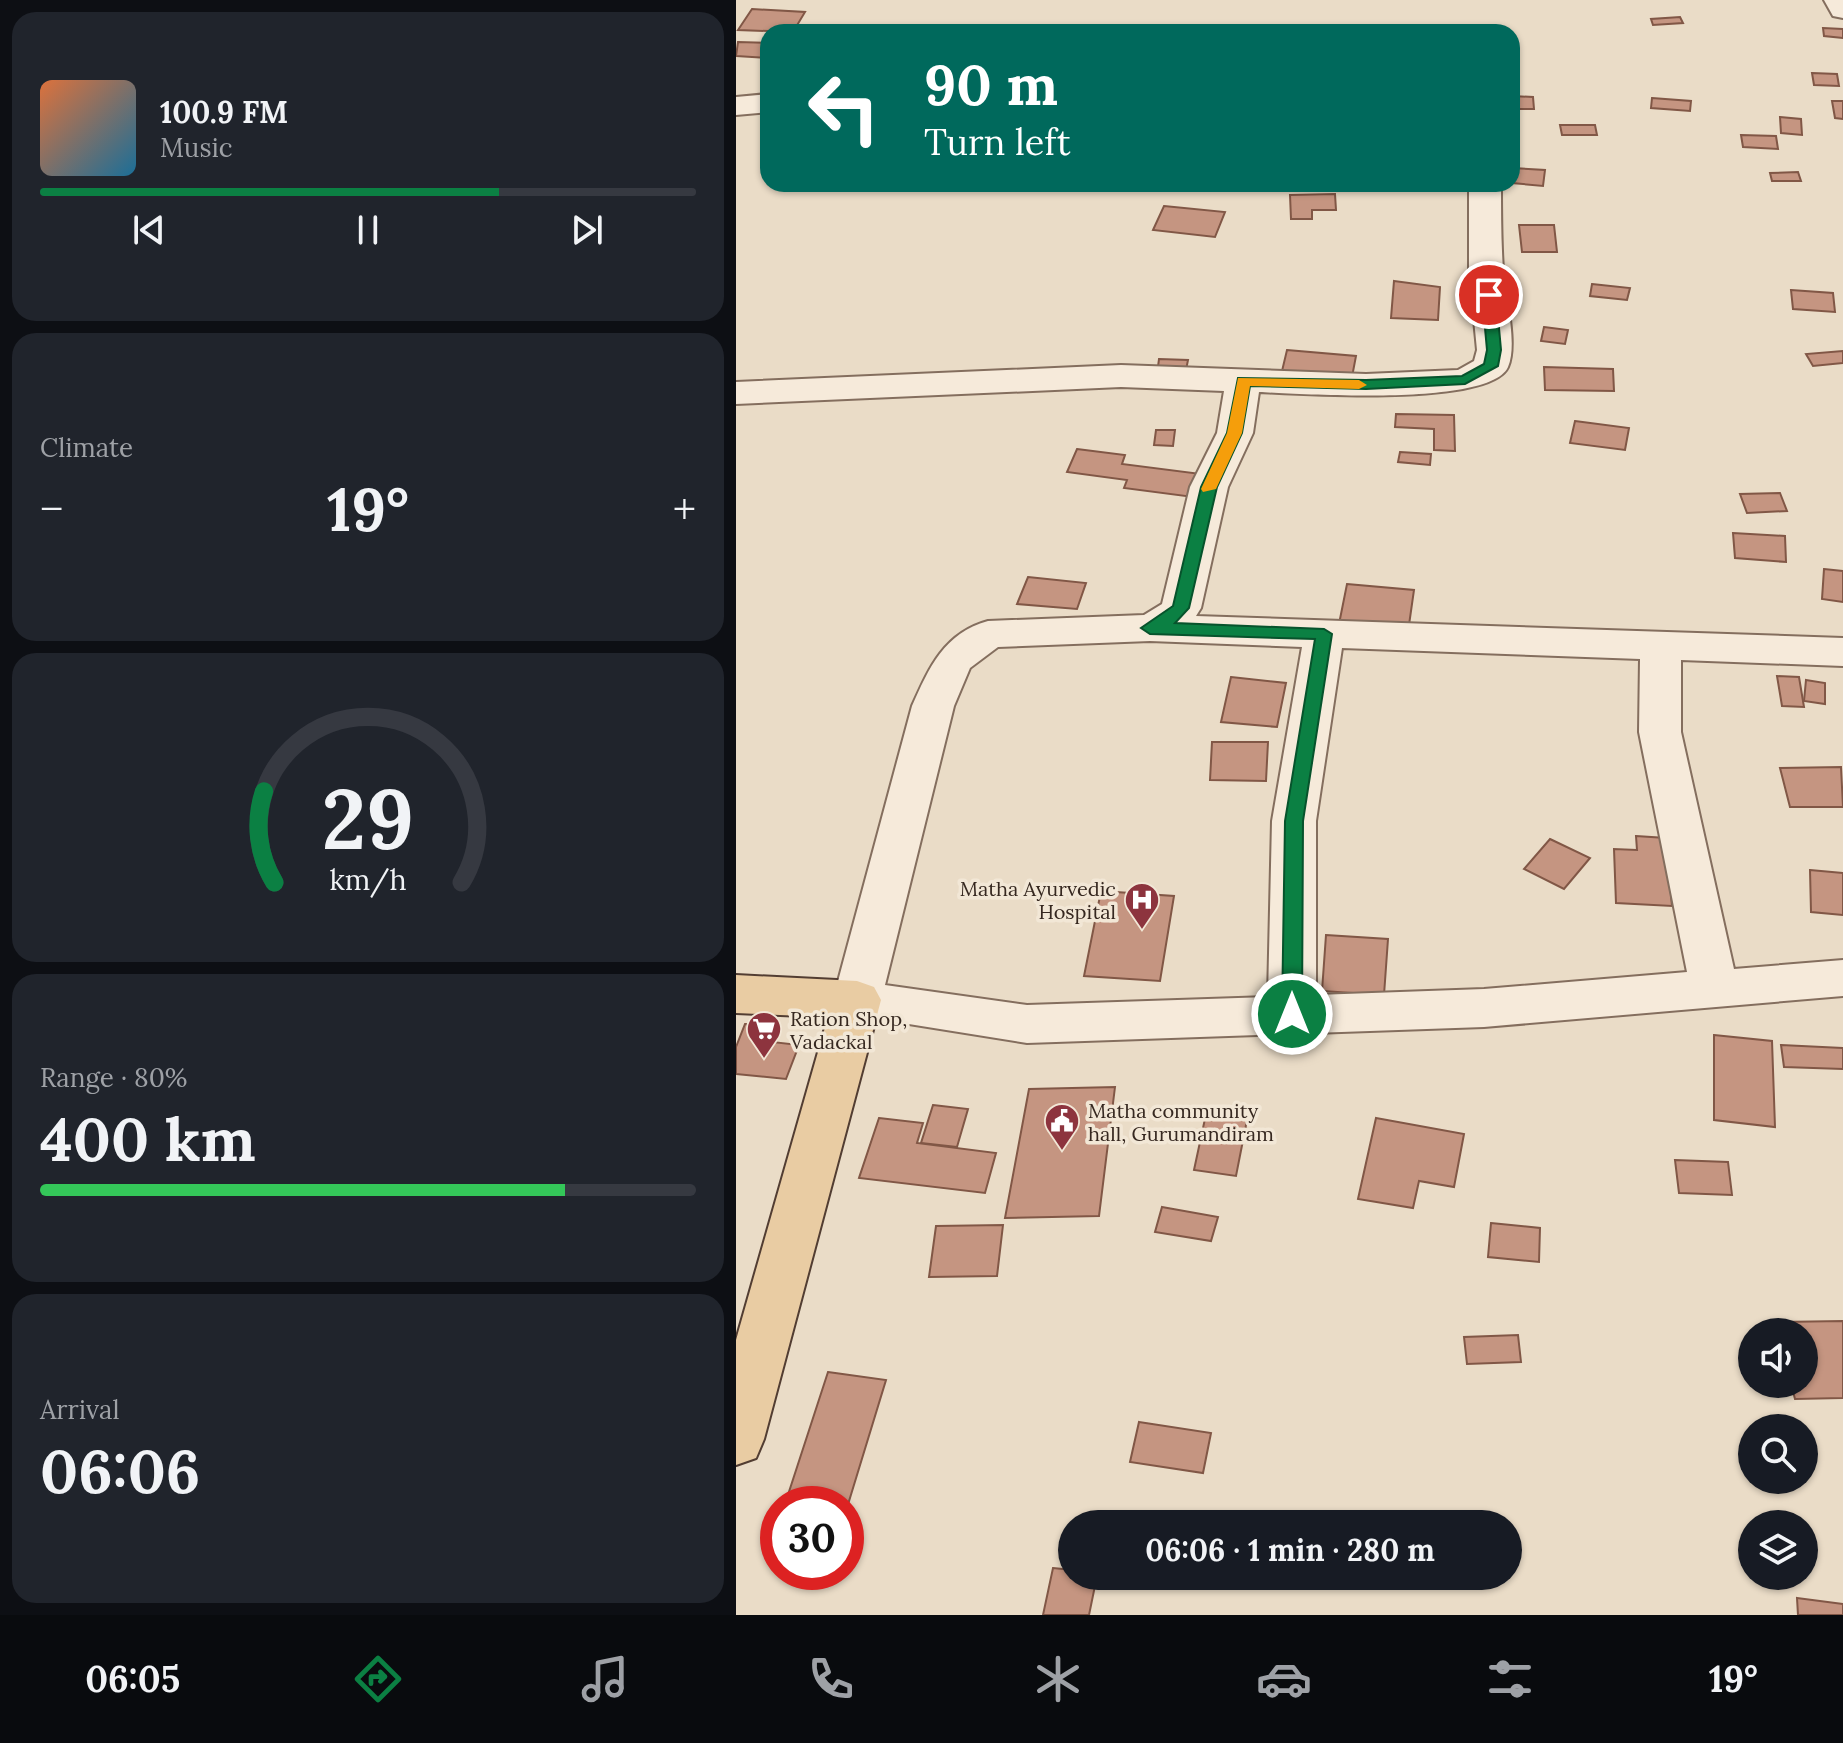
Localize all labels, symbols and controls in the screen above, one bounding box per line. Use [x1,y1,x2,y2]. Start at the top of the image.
text: 90 m [924,49,1058,120]
icon: left [792,56,896,160]
text: 100.9 FM [160,93,288,131]
text: Turn left [924,119,1071,165]
text: Music [160,131,233,164]
icon: previous [127,208,171,252]
icon: pause [346,208,390,252]
icon: next [565,208,609,252]
pin [1455,261,1523,329]
icon: arrive [1467,273,1511,317]
text: Climate [40,431,133,464]
text: 19° [327,471,409,547]
text: − [40,481,63,537]
text: + [673,481,696,537]
text: 29 [322,765,414,872]
text: km/h [329,862,407,899]
place label: Matha Ayurvedic Hospital [960,876,1116,924]
hospital icon: Matha Ayurvedic Hospital [1123,881,1161,931]
position arrow [1250,972,1334,1056]
place label: Ration Shop, Vadackal [789,1006,907,1054]
supermarket icon: Ration Shop, Vadackal [745,1010,783,1060]
text: Range · 80% [40,1061,187,1094]
place label: Matha community hall, Gurumandiram [1088,1098,1274,1146]
text: 400 km [40,1101,256,1177]
public building icon: Matha community hall, Gurumandiram [1043,1102,1081,1152]
map controls [1738,1318,1818,1590]
button: sound [1738,1318,1818,1398]
text: Arrival [40,1393,119,1426]
button: search [1738,1414,1818,1494]
text: 06:06 [40,1433,200,1509]
speed limit sign: 30 [760,1486,864,1590]
button: layers [1738,1510,1818,1590]
text: 06:06 · 1 min · 280 m [1145,1531,1435,1569]
icon: directions [350,1651,406,1707]
icon: music [577,1651,633,1707]
icon: phone [803,1651,859,1707]
icon: climate [1030,1651,1086,1707]
icon: car [1256,1651,1312,1707]
icon: filters [1482,1651,1538,1707]
text: 06:05 [85,1656,180,1702]
text: 19° [1709,1656,1758,1702]

